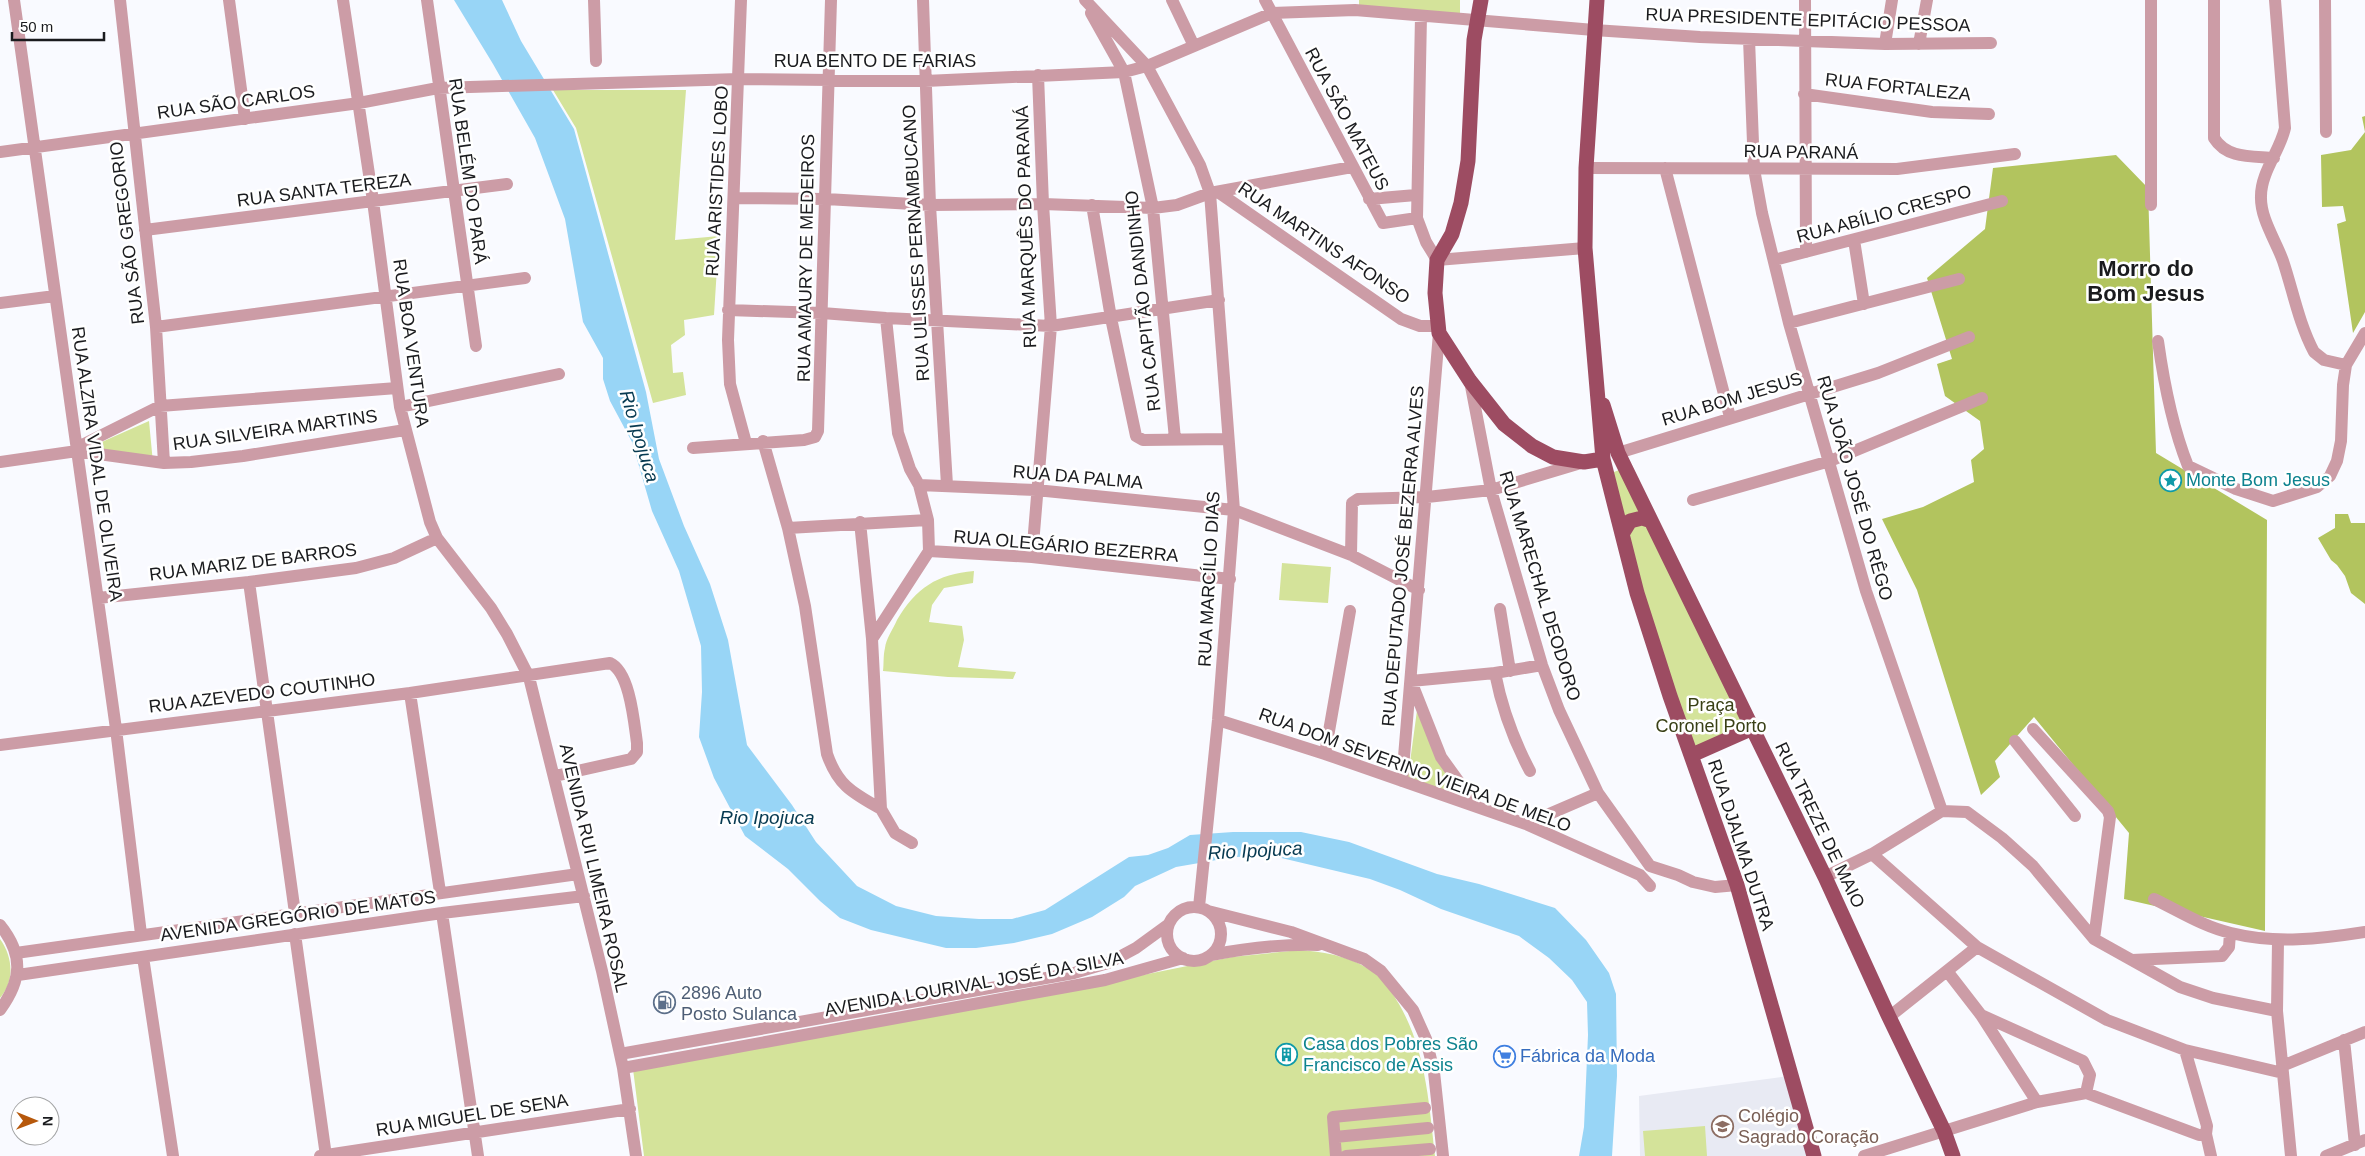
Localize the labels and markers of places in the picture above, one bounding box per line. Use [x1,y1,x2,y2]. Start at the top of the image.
place icon: Monte Bom Jesus [2158,468,2182,492]
place label: Monte Bom Jesus [2186,470,2330,490]
place label: 2896 Auto Posto Sulanca [681,983,798,1024]
fuel station icon: 2896 Auto Posto Sulanca [653,991,677,1015]
place label: Casa dos Pobres São Francisco de Assis [1303,1034,1478,1075]
building icon: Casa dos Pobres São Francisco de Assis [1275,1042,1299,1066]
supermarket icon: Fábrica da Moda [1492,1044,1516,1068]
place label: Fábrica da Moda [1520,1046,1656,1066]
place label: Colégio Sagrado Coração [1738,1106,1879,1147]
school or university icon: Colégio Sagrado Coração [1710,1114,1734,1138]

